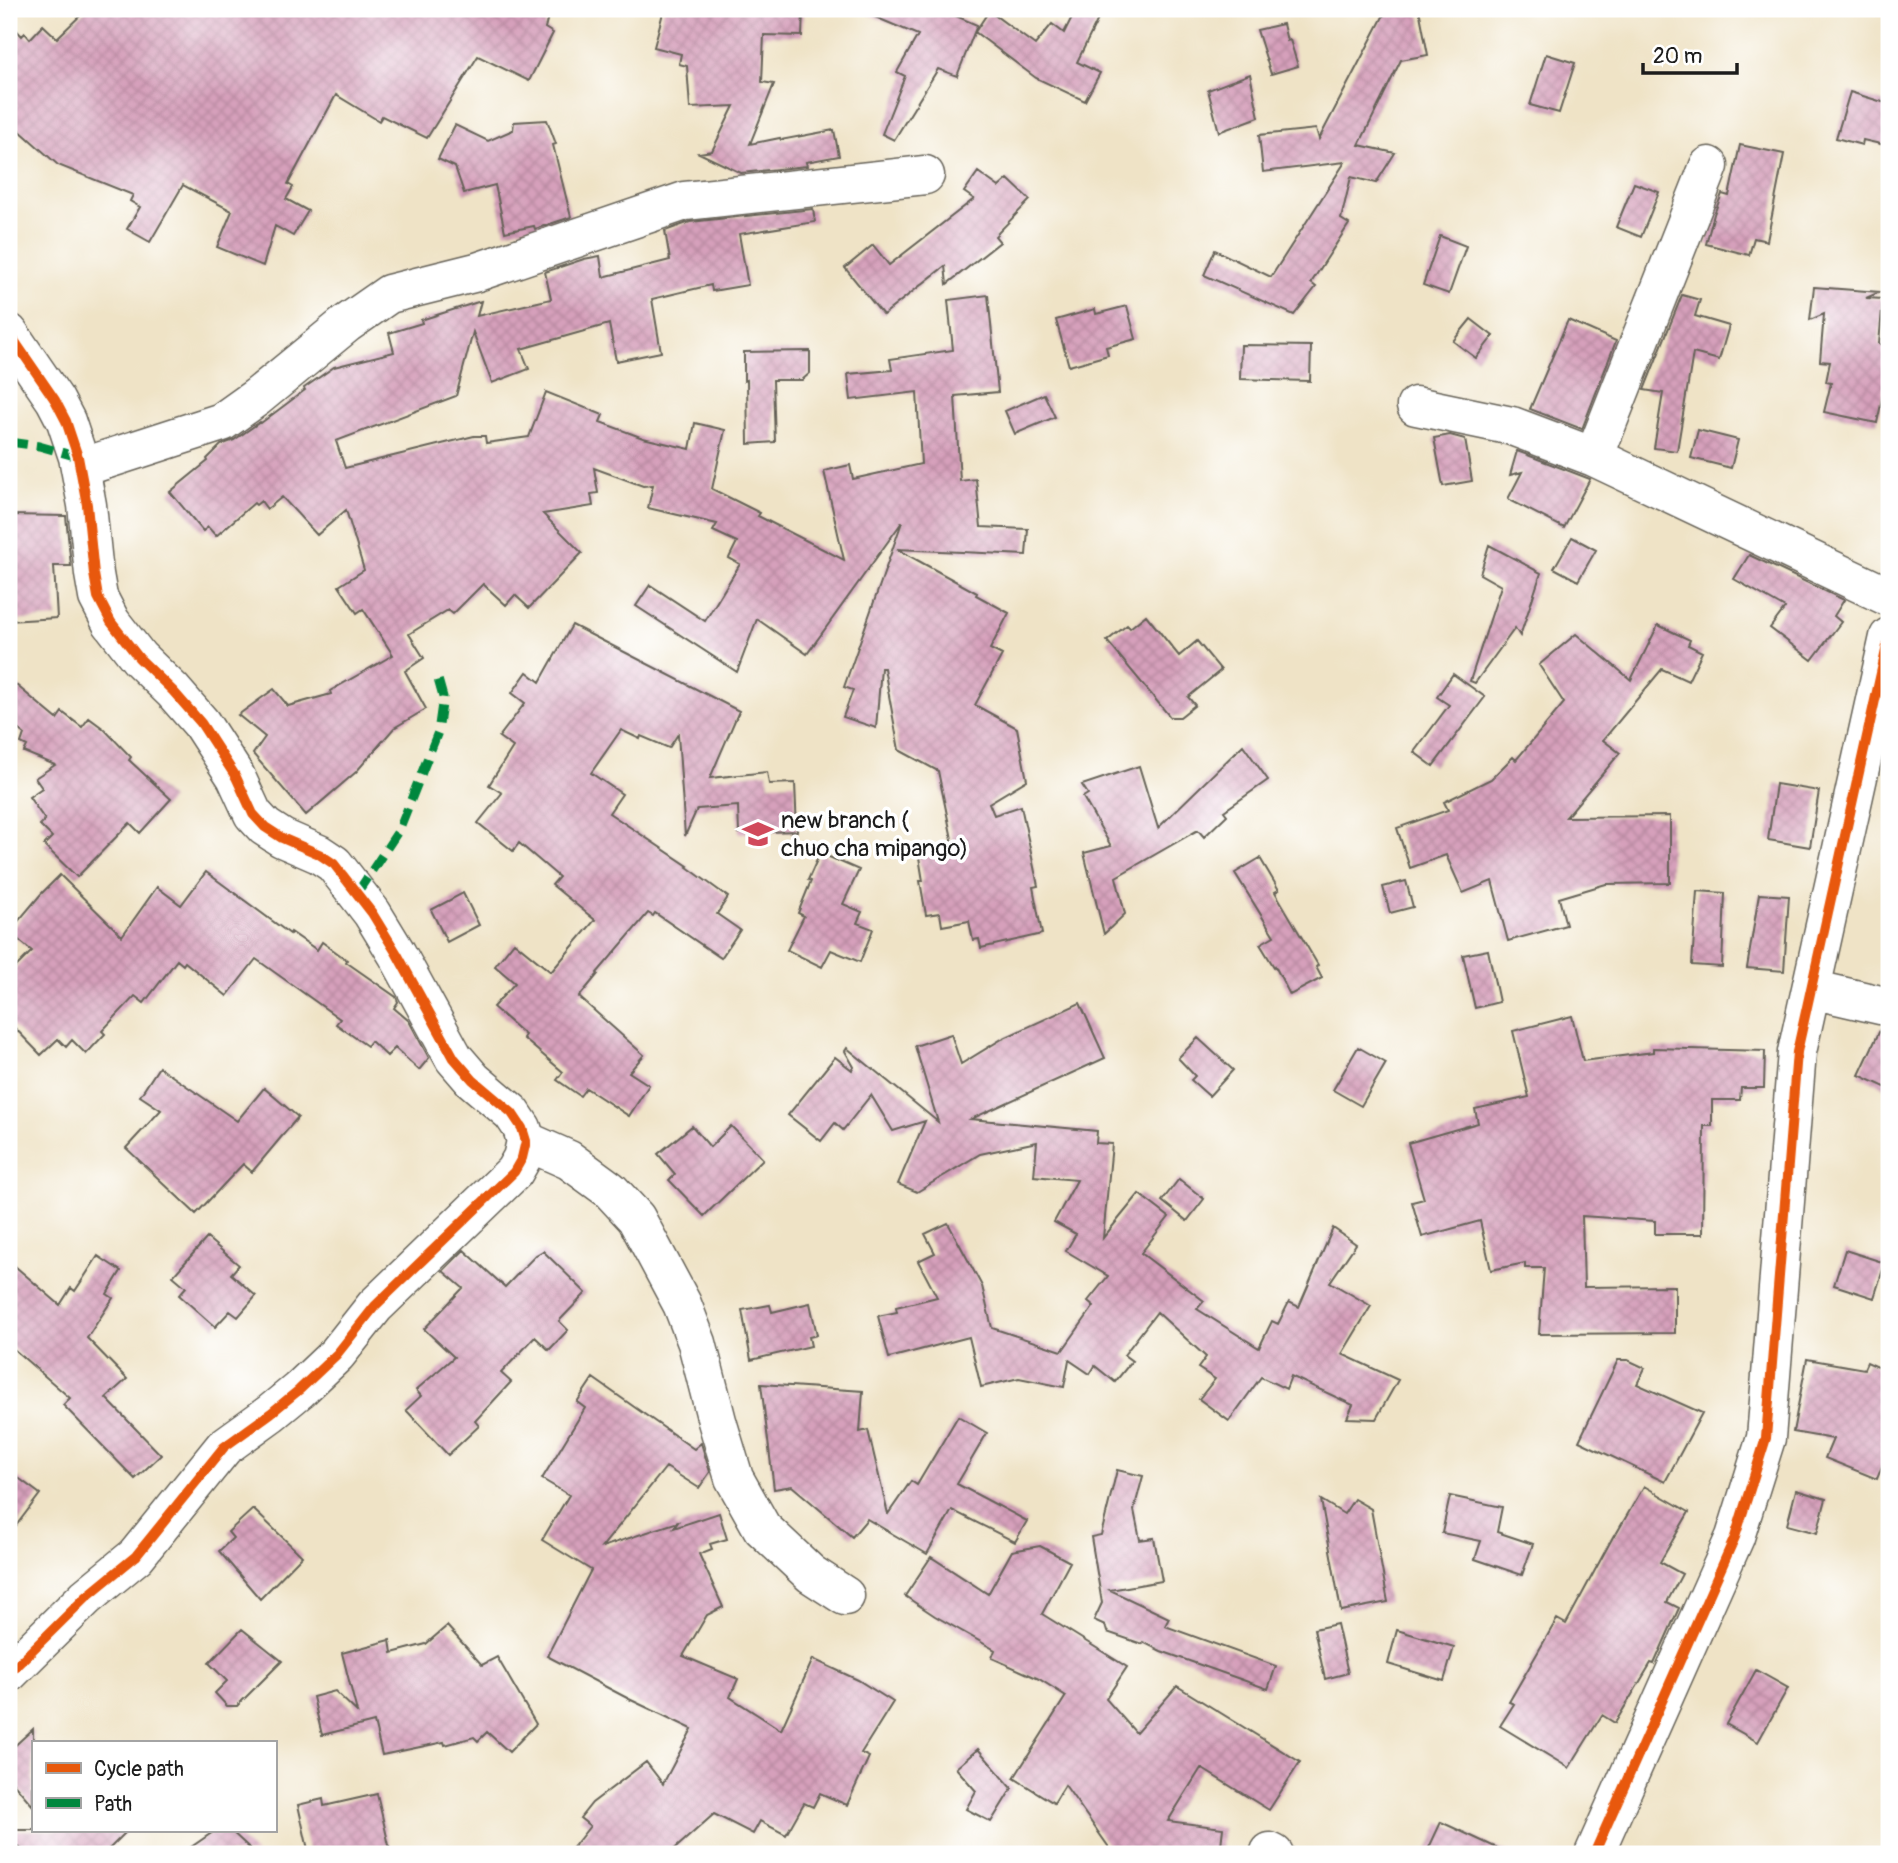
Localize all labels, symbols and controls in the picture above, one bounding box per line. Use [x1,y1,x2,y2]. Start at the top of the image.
scale bar [1643,32,1737,76]
text: 20 m [1653,43,1702,70]
place label: new branch ( chuo cha mipango) [781,806,968,863]
school or university icon: new branch ( chuo cha mipango) [741,817,775,851]
legend [32,1741,276,1832]
text: Cycle path [94,1756,184,1783]
text: Path [94,1791,132,1818]

